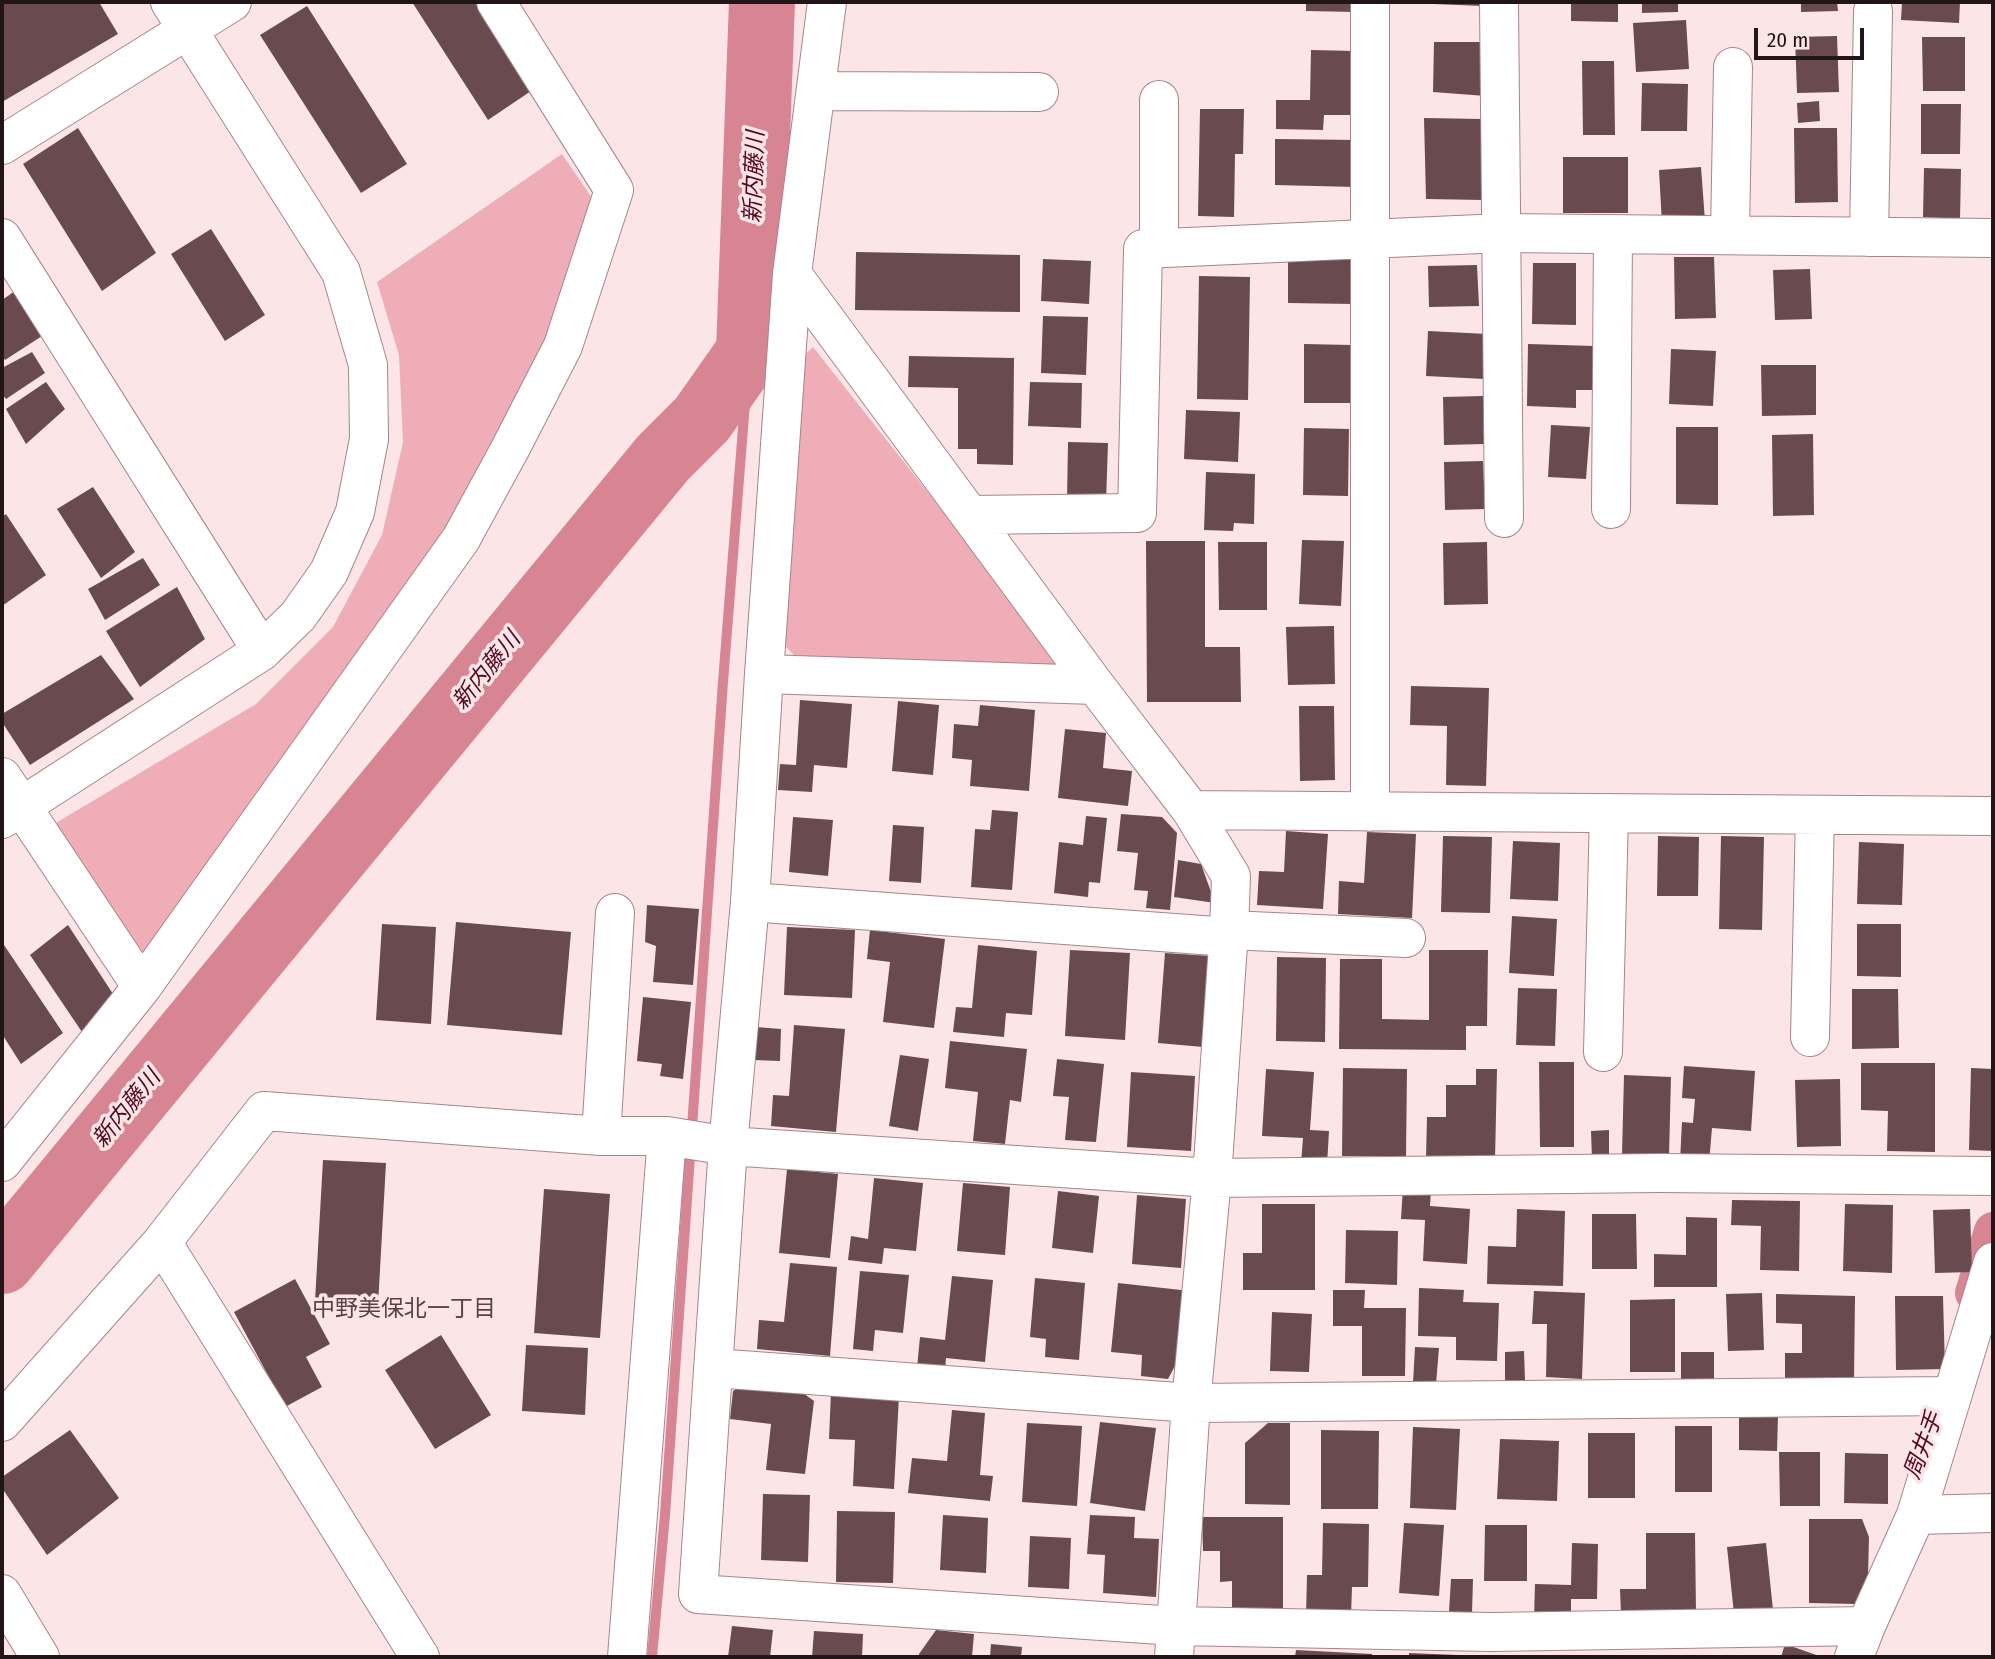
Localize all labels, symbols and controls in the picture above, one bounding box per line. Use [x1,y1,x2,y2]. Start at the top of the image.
scale bar [1757,14,1867,58]
text: 20 m [1767,27,1808,53]
water label: 新内藤川 [740,131,770,223]
water label: 新内藤川 [447,627,527,715]
water label: 新内藤川 [87,1065,167,1153]
district label: 中野美保北一丁目 [312,1296,496,1324]
water label: 周井手 [1899,1409,1949,1483]

